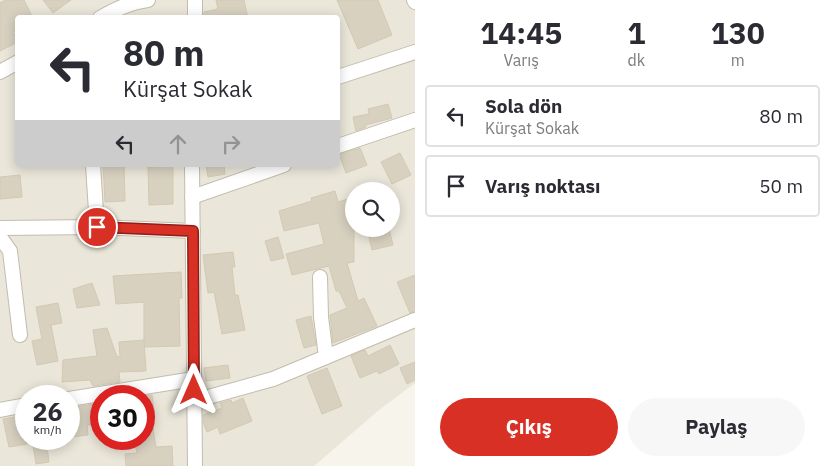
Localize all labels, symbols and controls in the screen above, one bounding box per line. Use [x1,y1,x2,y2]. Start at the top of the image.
text: 14:45 [480,13,562,52]
text: 1 [627,13,645,52]
text: 130 [711,13,765,52]
text: 80 m [123,30,205,76]
icon: left [40,35,105,100]
text: Varış [503,50,539,70]
text: dk [628,50,645,70]
text: m [731,50,745,70]
text: Kürşat Sokak [123,74,253,103]
text: Sola dön [485,94,562,118]
icon: left [442,102,470,130]
text: 80 m [759,104,803,128]
text: Kürşat Sokak [485,118,579,138]
icon: left [111,130,139,158]
icon: ahead [164,130,192,158]
icon: right [217,130,245,158]
icon: arrive [442,172,470,200]
text: Varış noktası [485,174,600,198]
text: 50 m [759,174,803,198]
map controls [345,182,400,237]
button: search [345,182,400,237]
pin [76,206,118,248]
icon: arrive [83,213,111,241]
position arrow [167,363,219,415]
speed limit sign: 30 [90,385,155,450]
text: 26 [32,395,63,428]
button: Çıkış [440,398,618,456]
button: Paylaş [628,398,805,456]
text: km/h [33,422,62,437]

